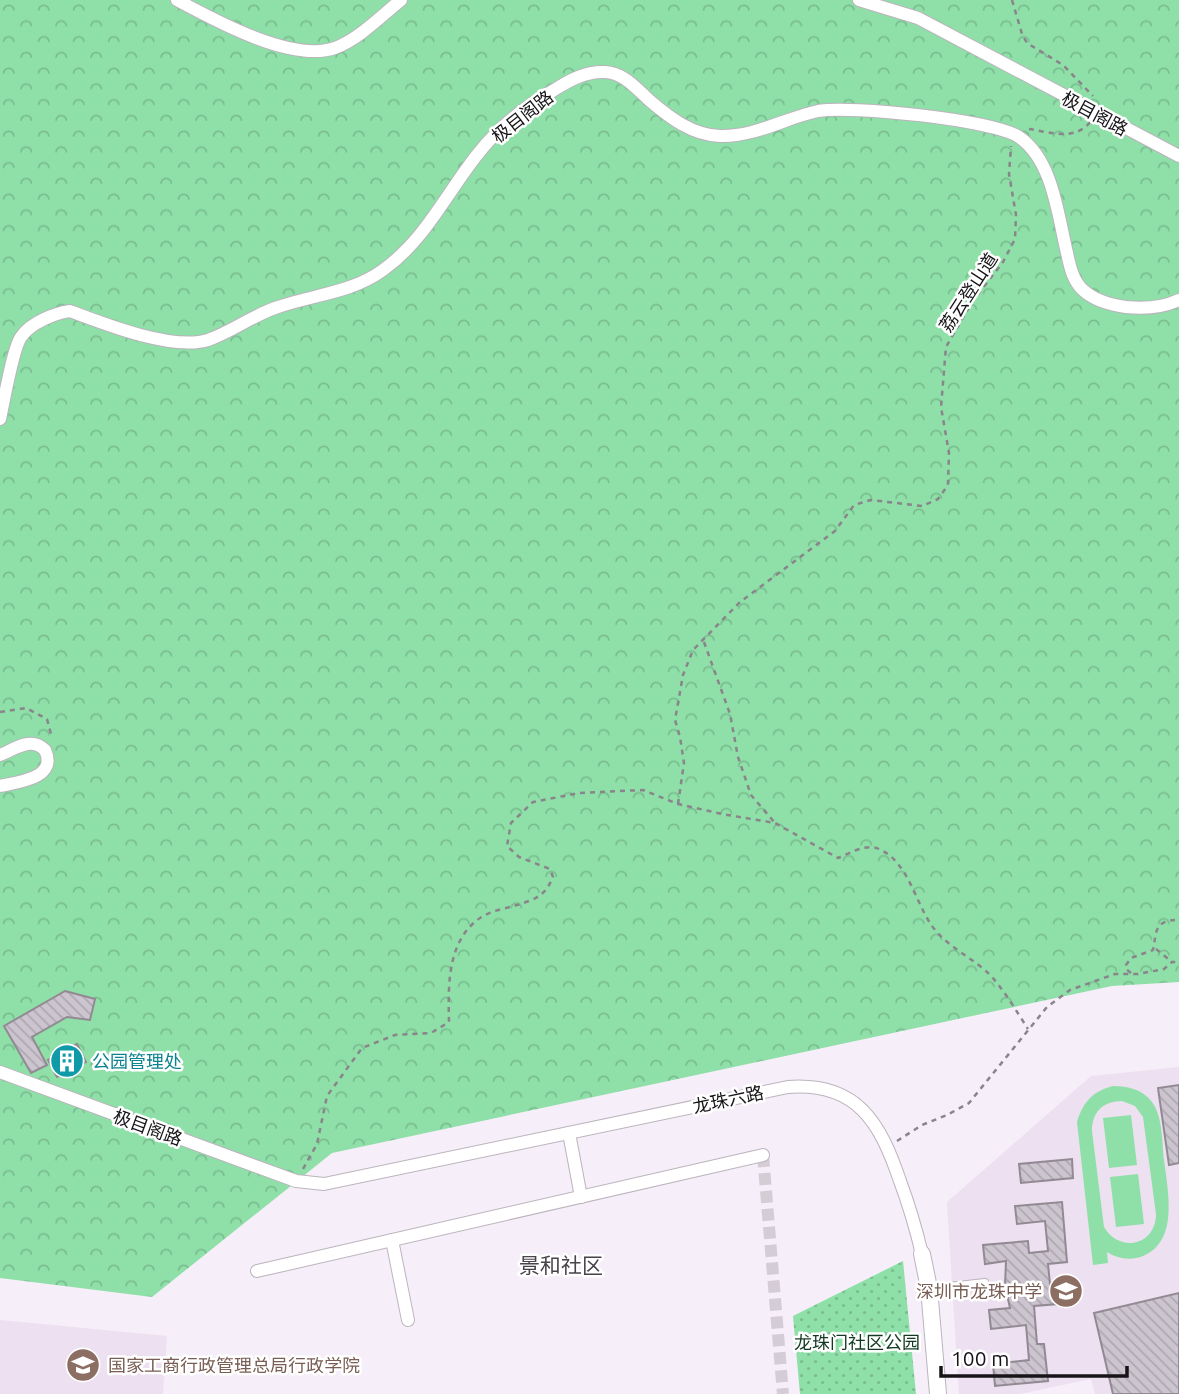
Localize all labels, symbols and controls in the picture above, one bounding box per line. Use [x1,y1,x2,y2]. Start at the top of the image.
street label: 极目阁路 [487,86,557,146]
street label: 极目阁路 [1059,87,1131,139]
street label: 荔云登山道 [935,249,1001,335]
building icon: 公园管理处 [48,1042,86,1080]
place label: 公园管理处 [92,1051,182,1071]
street label: 龙珠六路 [691,1082,765,1116]
street label: 极目阁路 [111,1105,185,1149]
district label: 景和社区 [519,1253,603,1277]
school or university icon: 深圳市龙珠中学 [1047,1272,1085,1310]
place label: 深圳市龙珠中学 [916,1281,1042,1301]
park label: 龙珠门社区公园 [794,1332,920,1352]
scale bar [941,1334,1126,1378]
school or university icon: 国家工商行政管理总局行政学院 [64,1346,102,1384]
text: 100 m [951,1346,1009,1370]
place label: 国家工商行政管理总局行政学院 [108,1355,360,1375]

